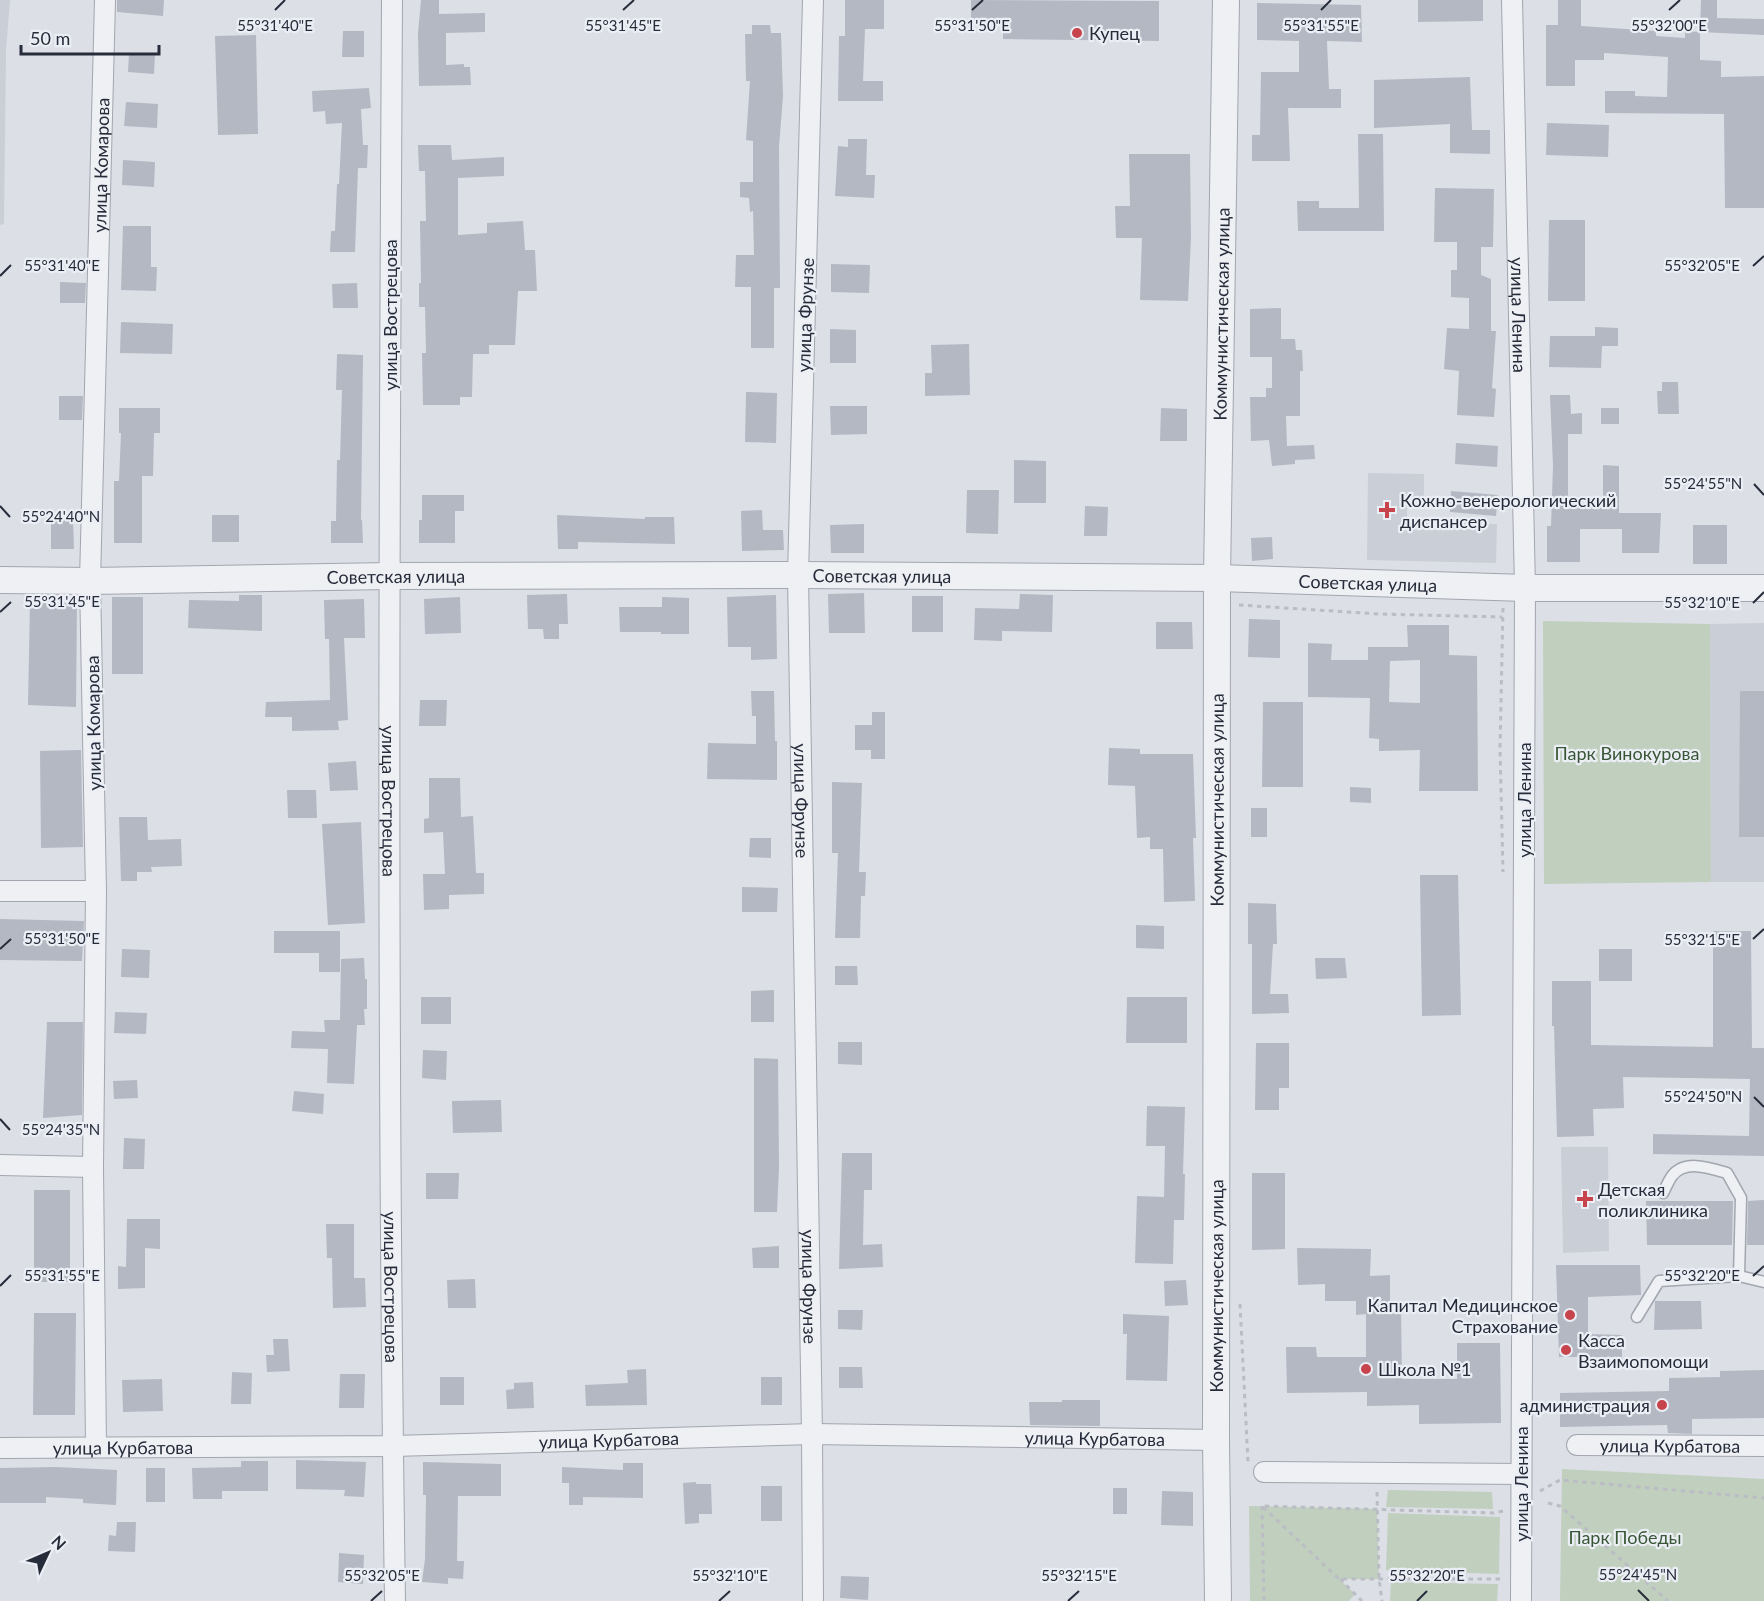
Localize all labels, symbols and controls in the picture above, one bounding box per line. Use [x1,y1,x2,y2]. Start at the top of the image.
text: 55°31'40"E [237,16,313,34]
text: 55°31'45"E [585,16,661,34]
text: 55°31'50"E [934,16,1010,34]
text: 55°31'55"E [1283,16,1359,34]
text: 55°32'00"E [1631,16,1707,34]
scale bar [21,18,159,56]
place label: Купец [1089,22,1140,44]
marker: Купец [1070,26,1084,40]
text: 50 m [30,27,70,49]
street label: улица Комарова [88,97,113,233]
street label: Коммунистическая улица [1208,207,1234,421]
street label: улица Вострецова [379,239,401,391]
text: 55°31'40"E [24,256,100,274]
text: 55°32'05"E [1664,256,1740,274]
street label: улица Фрунзе [792,257,818,373]
street label: улица Ленина [1507,257,1531,373]
text: 55°24'55"N [1664,474,1742,492]
place label: Кожно-венерологический диспансер [1400,489,1616,532]
marker: Кожно-венерологический диспансер [1378,501,1396,519]
text: 55°24'40"N [22,507,100,525]
street label: Советская улица [813,564,951,587]
street label: Советская улица [326,565,465,588]
street label: Советская улица [1298,570,1438,596]
text: 55°31'45"E [24,592,100,610]
text: 55°32'10"E [1664,593,1740,611]
street label: улица Комарова [81,655,105,791]
street label: Коммунистическая улица [1206,693,1228,907]
street label: улица Вострецова [378,725,400,877]
street label: улица Ленина [1513,742,1535,858]
park label: Парк Винокурова [1555,742,1699,764]
street label: улица Фрунзе [790,743,814,858]
text: 55°31'50"E [24,929,100,947]
text: 55°32'15"E [1664,930,1740,948]
text: 55°24'50"N [1664,1087,1742,1105]
text: 55°24'35"N [22,1120,100,1138]
place label: Детская поликлиника [1598,1178,1708,1221]
street label: Коммунистическая улица [1205,1179,1227,1393]
marker: Детская поликлиника [1576,1190,1594,1208]
street label: улица Вострецова [380,1211,403,1363]
street label: улица Фрунзе [798,1229,822,1344]
text: 55°31'55"E [24,1266,100,1284]
text: 55°32'20"E [1664,1266,1740,1284]
place label: Капитал Медицинское Страхование [1368,1294,1558,1337]
marker: Капитал Медицинское Страхование [1563,1308,1577,1322]
place label: Касса Взаимопомощи [1578,1329,1709,1372]
marker: Касса Взаимопомощи [1559,1343,1573,1357]
place label: Школа №1 [1378,1358,1472,1380]
marker: Школа №1 [1359,1362,1373,1376]
place label: администрация [1520,1394,1650,1416]
marker: администрация [1655,1398,1669,1412]
street label: улица Курбатова [1024,1426,1165,1450]
street label: улица Ленина [1510,1426,1532,1542]
street label: улица Курбатова [538,1427,679,1453]
street label: улица Курбатова [1600,1434,1740,1457]
street label: улица Курбатова [53,1436,193,1459]
north arrow [18,1523,78,1583]
park label: Парк Победы [1568,1526,1682,1548]
text: N [48,1531,70,1553]
text: 55°24'45"N [1599,1565,1677,1583]
text: 55°32'05"E [344,1566,420,1584]
text: 55°32'10"E [692,1566,768,1584]
text: 55°32'15"E [1041,1566,1117,1584]
text: 55°32'20"E [1389,1566,1465,1584]

